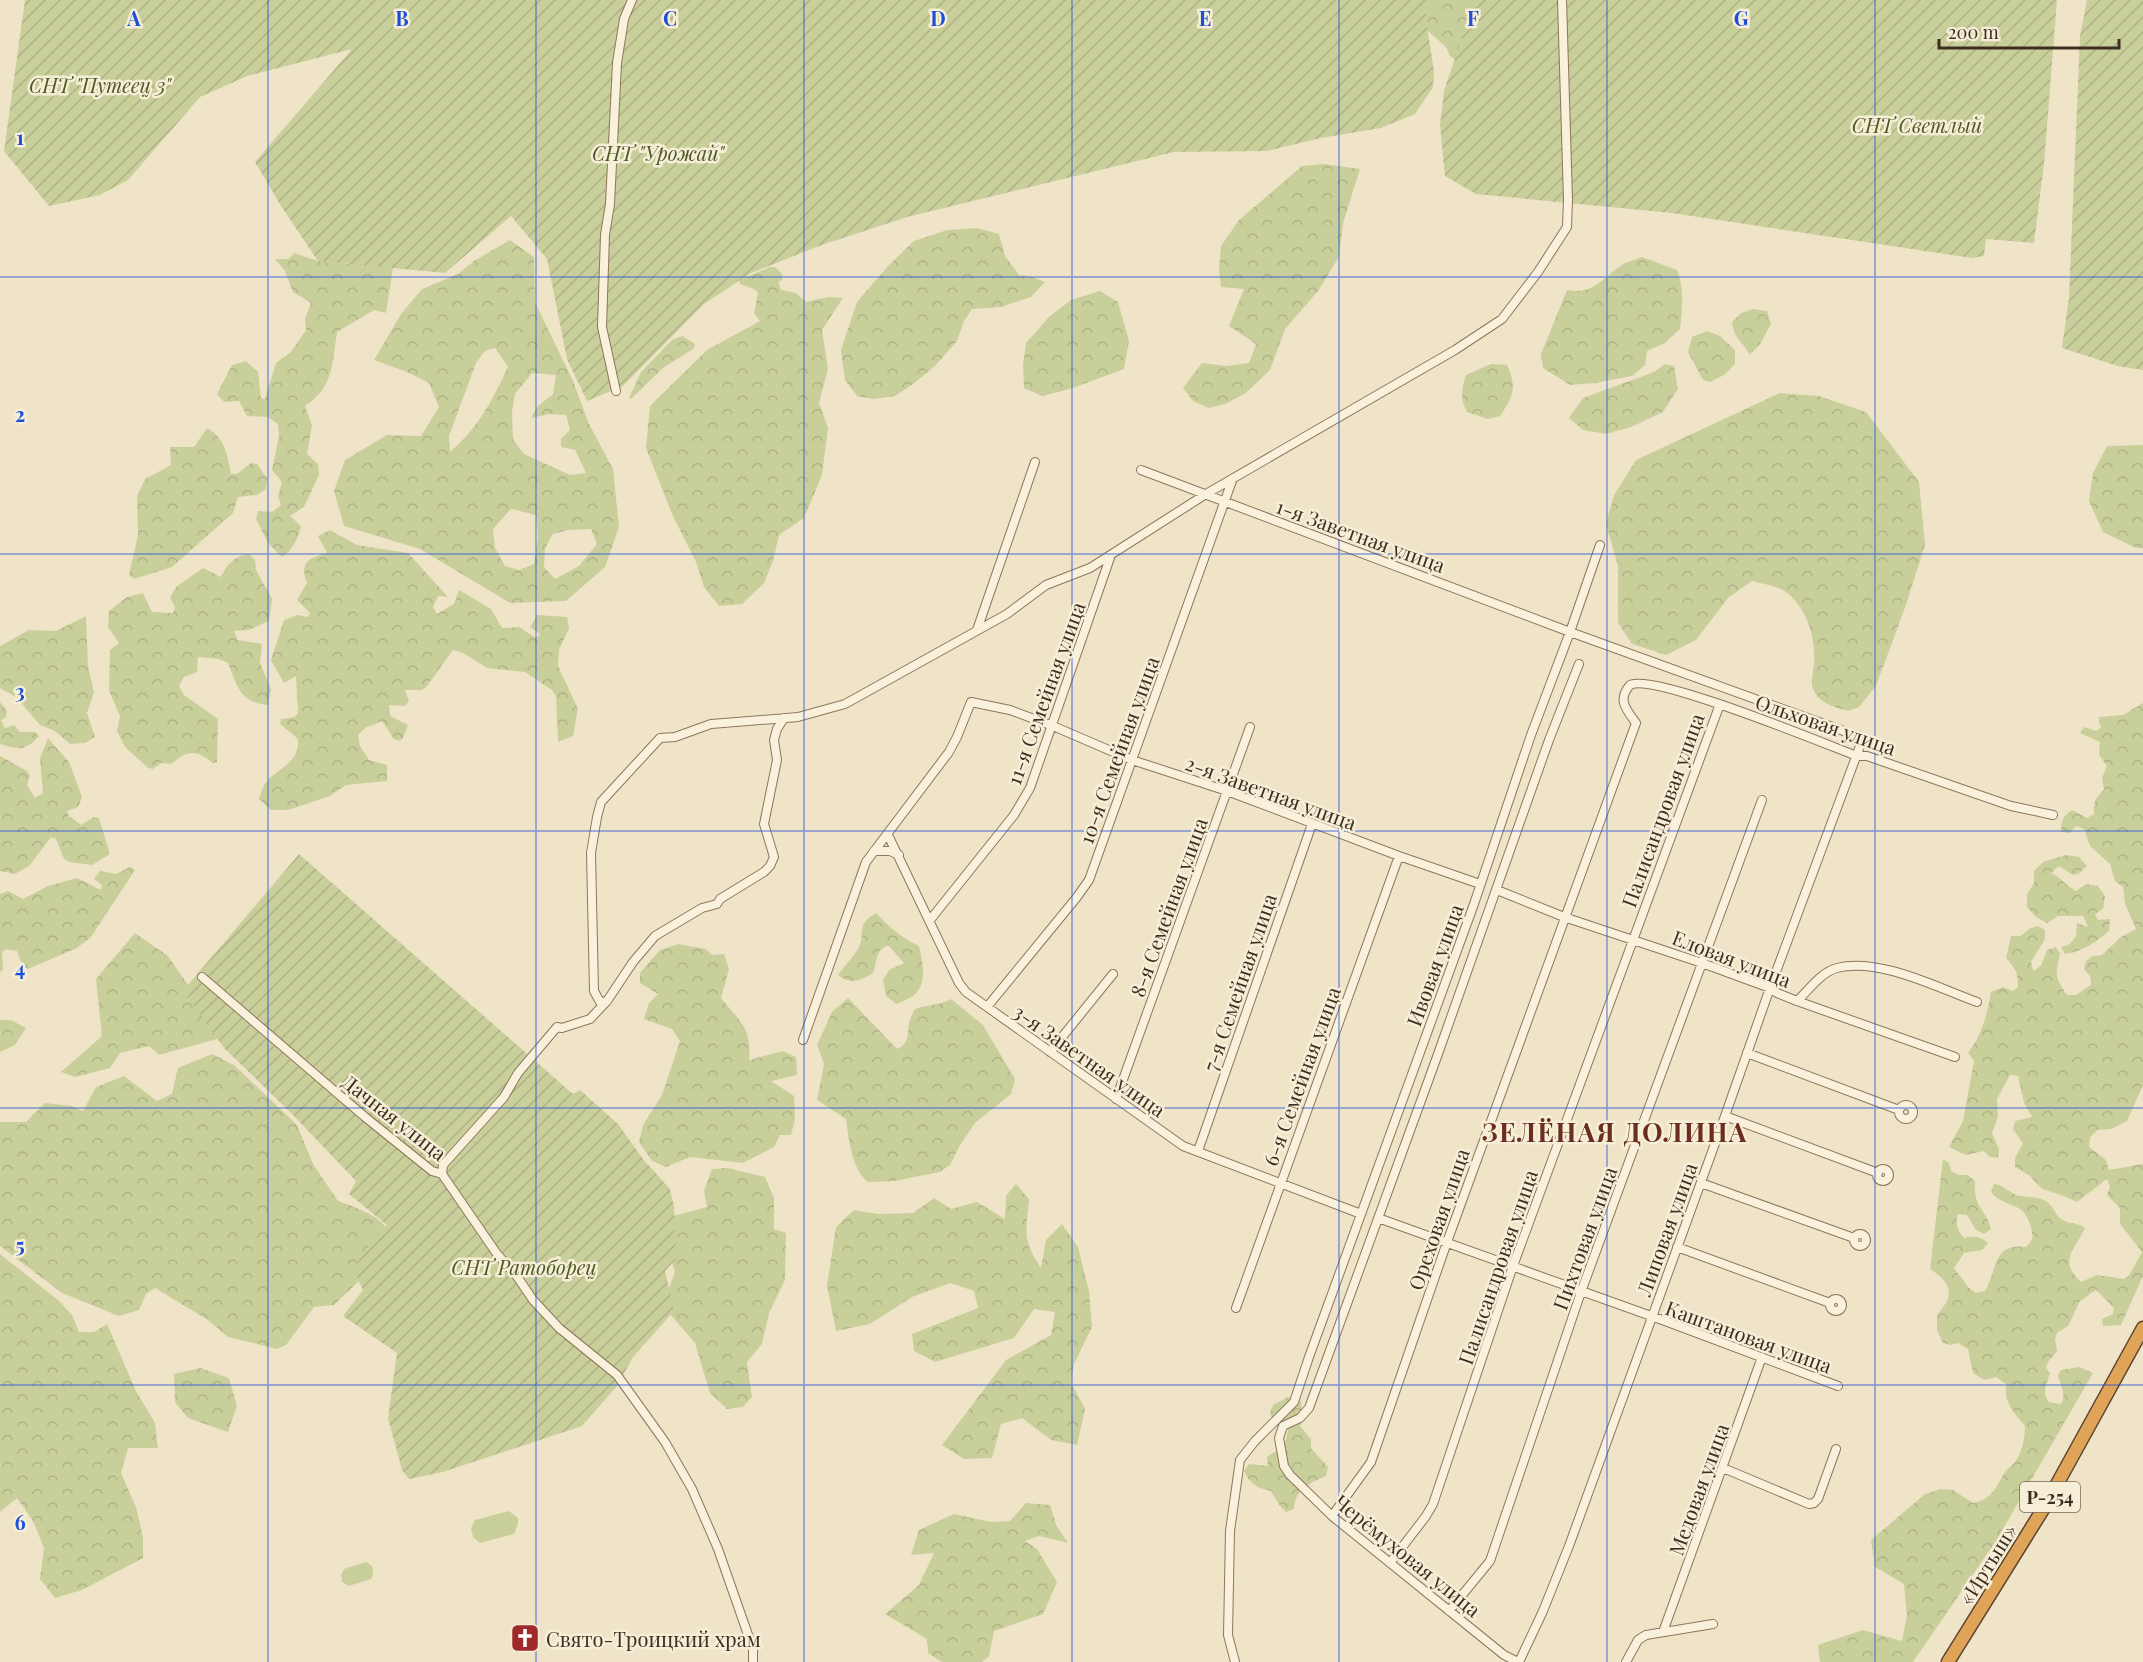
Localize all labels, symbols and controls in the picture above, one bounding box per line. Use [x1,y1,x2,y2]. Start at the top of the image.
text: A [126,4,141,31]
text: B [395,4,409,31]
text: C [663,4,677,31]
text: D [930,4,946,31]
text: E [1199,4,1211,31]
text: F [1467,4,1479,31]
text: G [1734,4,1749,31]
scale bar [1939,12,2119,50]
text: 200 m [1948,20,1999,44]
park label: СНТ "Путеец 3" [29,71,172,98]
park label: СНТ Светлый [1852,111,1983,138]
text: 1 [16,123,24,150]
park label: СНТ "Урожай" [592,139,725,166]
text: 2 [15,400,25,427]
street label: 1-я Заветная улица [1273,492,1449,578]
street label: 11-я Семейная улица [999,598,1091,788]
street label: 10-я Семейная улица [1071,652,1165,848]
text: 3 [15,677,25,704]
street label: Ольховая улица [1752,687,1900,761]
street label: Палисандровая улица [1614,709,1710,911]
street label: 2-я Заветная улица [1182,748,1360,836]
street label: 8-я Семейная улица [1123,814,1213,1000]
street label: 7-я Семейная улица [1196,890,1282,1074]
street label: Ивовая улица [1399,900,1469,1030]
street label: Еловая улица [1669,923,1795,993]
text: 4 [15,954,25,981]
street label: 6-я Семейная улица [1256,983,1346,1169]
street label: 3-я Заветная улица [1009,997,1171,1123]
street label: Дачная улица [337,1068,453,1166]
district label: ЗЕЛЁНАЯ ДОЛИНА [1482,1114,1748,1149]
street label: Ореховая улица [1401,1145,1475,1293]
street label: Липовая улица [1629,1159,1703,1300]
street label: Пихтовая улица [1546,1163,1622,1313]
street label: Палисандровая улица [1451,1166,1543,1368]
text: 5 [15,1231,25,1258]
park label: СНТ Ратоборец [451,1253,597,1280]
street label: Каштановая улица [1662,1293,1836,1379]
street label: Медовая улица [1662,1419,1734,1559]
road number: Р-254 [2020,1482,2080,1512]
street label: Черёмуховая улица [1329,1488,1487,1622]
text: 6 [14,1508,26,1535]
street label: «Иртыш» [1952,1519,2022,1609]
church icon: Свято-Троицкий храм [509,1622,541,1654]
place label: Свято-Троицкий храм [546,1625,761,1652]

